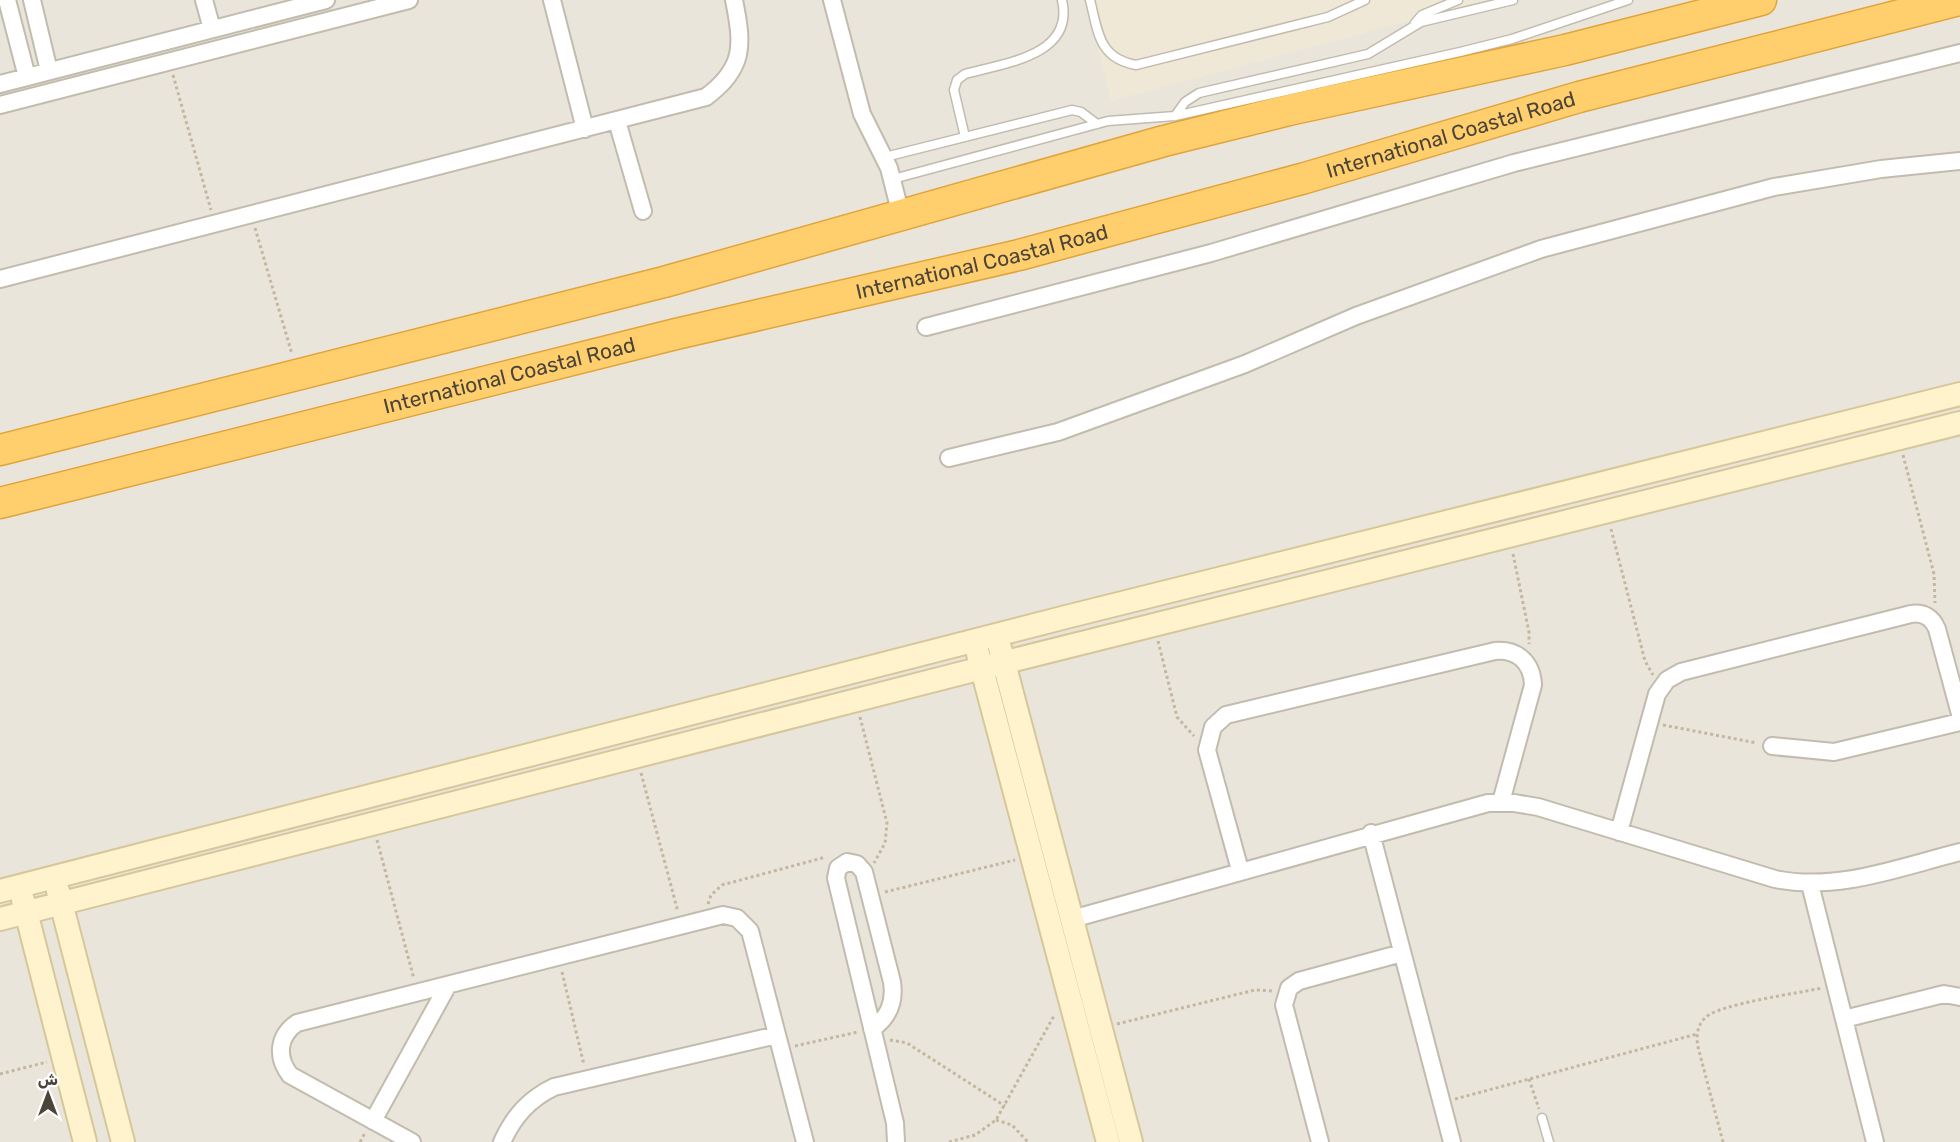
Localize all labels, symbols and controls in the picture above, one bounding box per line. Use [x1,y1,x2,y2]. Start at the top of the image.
street label: International Coastal Road [1323,86,1578,183]
street label: International Coastal Road [853,219,1111,304]
street label: International Coastal Road [381,332,638,419]
north arrow [18,1064,78,1124]
text: ش [38,1070,58,1089]

